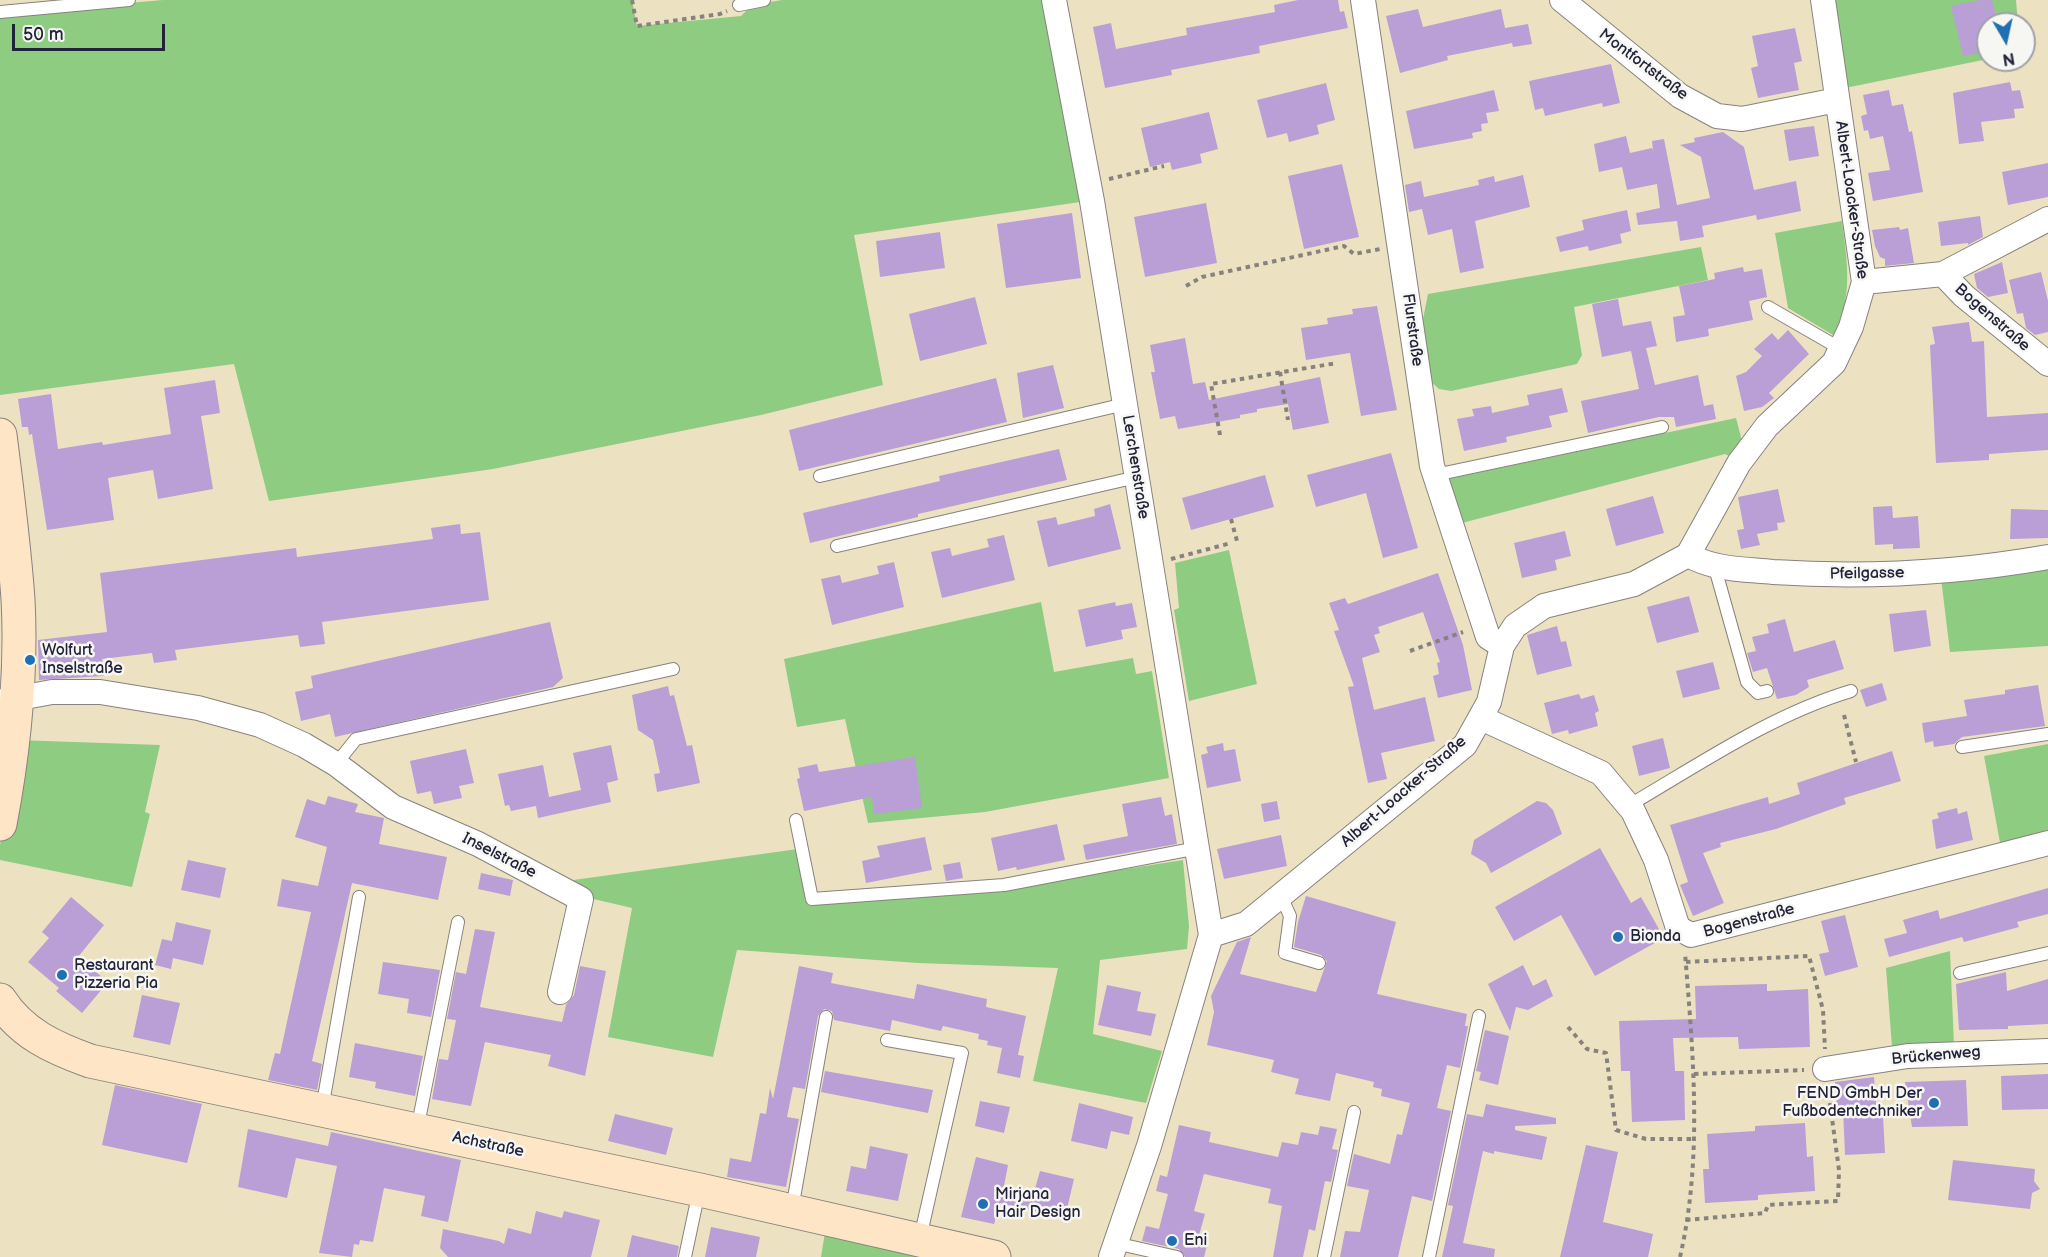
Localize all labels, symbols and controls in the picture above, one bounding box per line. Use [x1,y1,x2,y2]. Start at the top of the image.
scale bar [15,12,168,50]
north arrow [1976,12,2036,72]
text: 50 m [23,24,64,45]
street label: Montfortstraße [1595,25,1691,105]
text: N [2001,48,2016,69]
street label: Albert-Loacker-Straße [1830,120,1872,280]
street label: Bogenstraße [1950,280,2034,356]
street label: Flurstraße [1397,292,1427,368]
street label: Lerchenstraße [1117,413,1153,521]
street label: Pfeilgasse [1829,564,1905,584]
place label: Wolfurt Inselstraße [42,641,123,679]
marker: Wolfurt Inselstraße [23,653,37,667]
street label: Albert-Loacker-Straße [1337,732,1471,852]
street label: Inselstraße [459,829,539,883]
street label: Bogenstraße [1701,900,1797,942]
place label: Bionda [1630,927,1681,947]
marker: Bionda [1611,930,1625,944]
place label: Restaurant Pizzeria Pia [74,956,158,994]
marker: Restaurant Pizzeria Pia [55,968,69,982]
street label: Brückenweg [1891,1043,1981,1069]
place label: FEND GmbH Der Fußbodentechniker [1782,1084,1922,1122]
marker: FEND GmbH Der Fußbodentechniker [1927,1096,1941,1110]
street label: Achstraße [451,1128,525,1162]
place label: Mirjana Hair Design [995,1185,1080,1223]
marker: Mirjana Hair Design [976,1197,990,1211]
place label: Eni [1184,1231,1207,1251]
marker: Eni [1165,1234,1179,1248]

